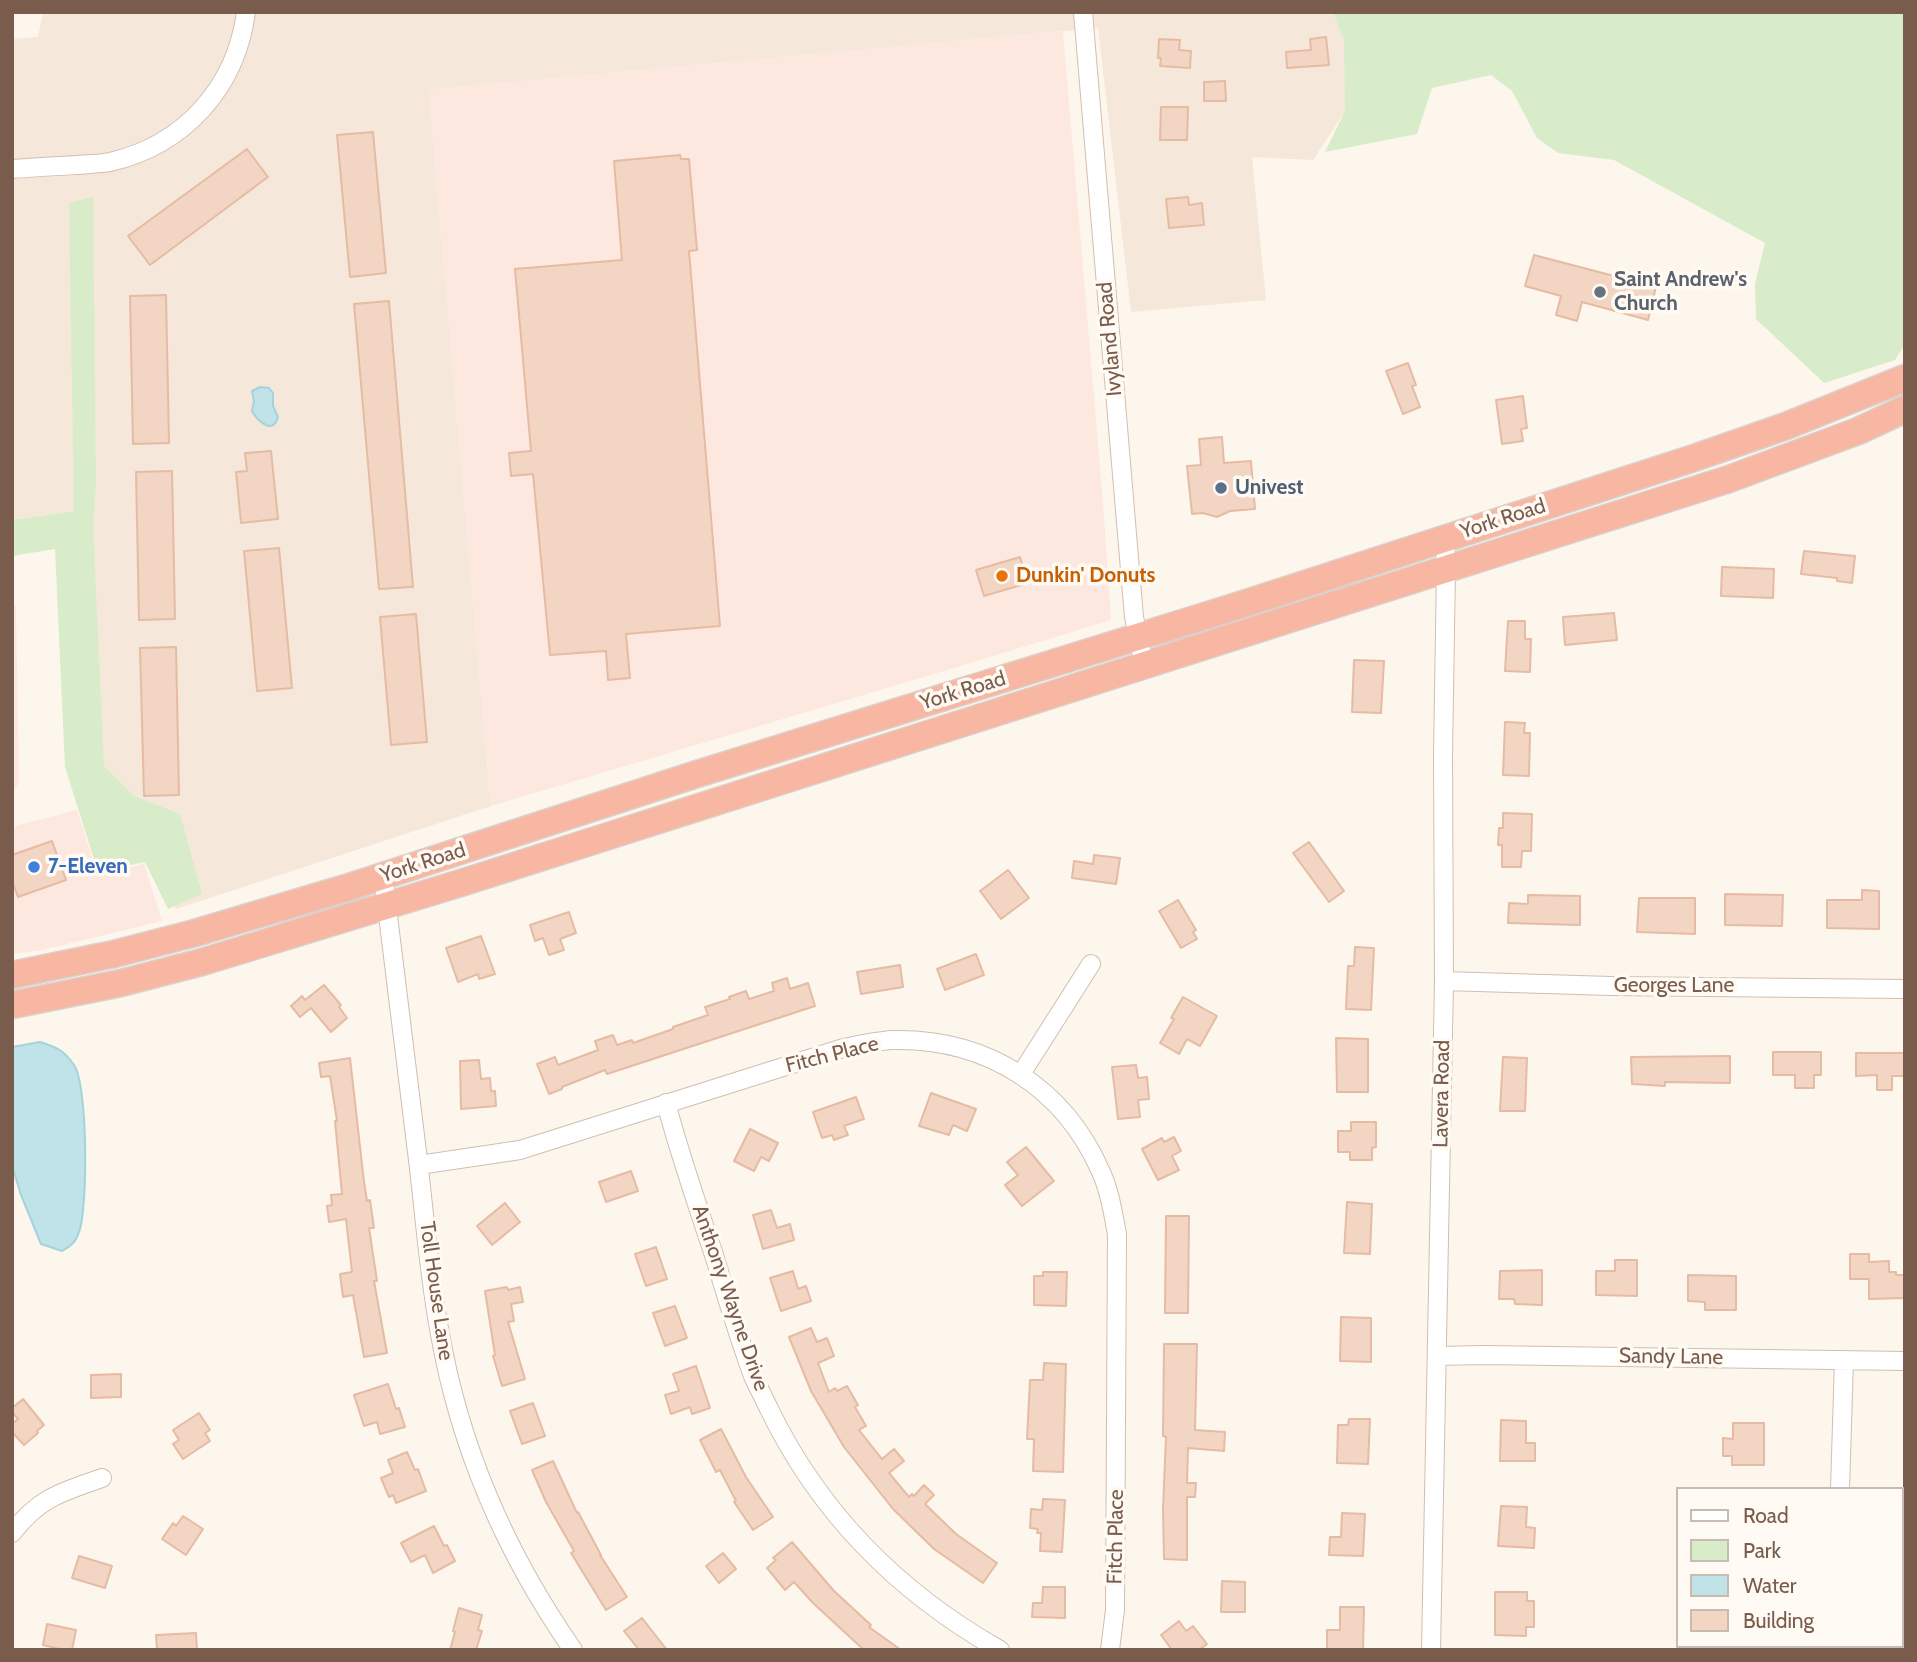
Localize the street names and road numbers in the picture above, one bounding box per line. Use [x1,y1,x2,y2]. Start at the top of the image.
street label: Ivyland Road [1092,281,1128,397]
street label: York Road [1457,493,1549,545]
street label: York Road [917,666,1009,716]
street label: York Road [377,837,469,889]
street label: Georges Lane [1614,973,1734,999]
street label: Fitch Place [783,1031,881,1079]
street label: Lavera Road [1428,1040,1456,1148]
street label: Anthony Wayne Drive [686,1202,774,1394]
street label: Toll House Lane [414,1220,458,1362]
street label: Sandy Lane [1619,1343,1723,1371]
street label: Fitch Place [1103,1489,1129,1585]

